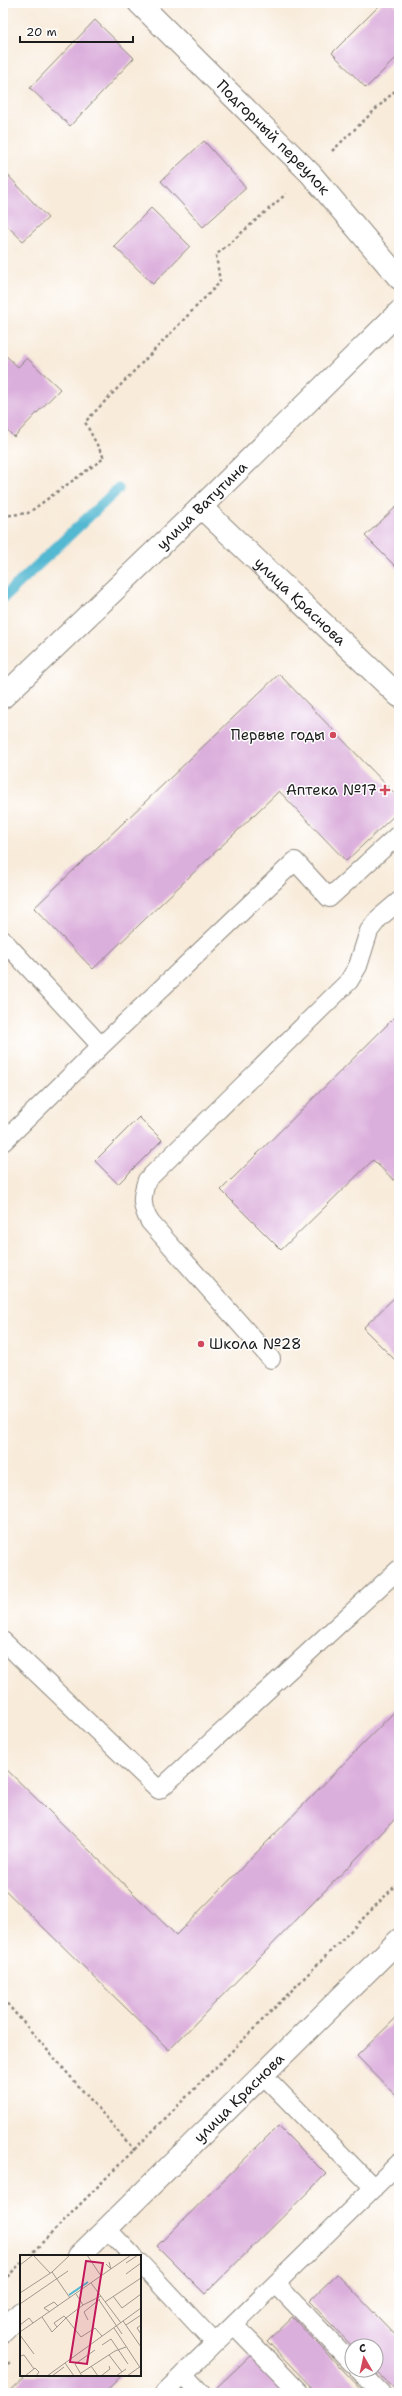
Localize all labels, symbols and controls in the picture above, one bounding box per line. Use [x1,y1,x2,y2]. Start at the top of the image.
scale bar [20,18,133,44]
text: 20 m [26,24,57,40]
street label: Подгорный переулок [212,76,334,199]
street label: улица Ватутина [152,457,252,554]
street label: улица Краснова [250,553,351,651]
place label: Первые годы [231,725,325,745]
marker: Первые годы [328,730,338,740]
place label: Аптека №17 [286,780,377,800]
marker: Аптека №17 [380,785,390,795]
place label: Школа №28 [209,1334,301,1354]
marker: Школа №28 [196,1339,206,1349]
street label: улица Краснова [189,2048,289,2147]
inset map [20,2255,141,2376]
north arrow [344,2338,384,2378]
text: С [358,2341,367,2357]

